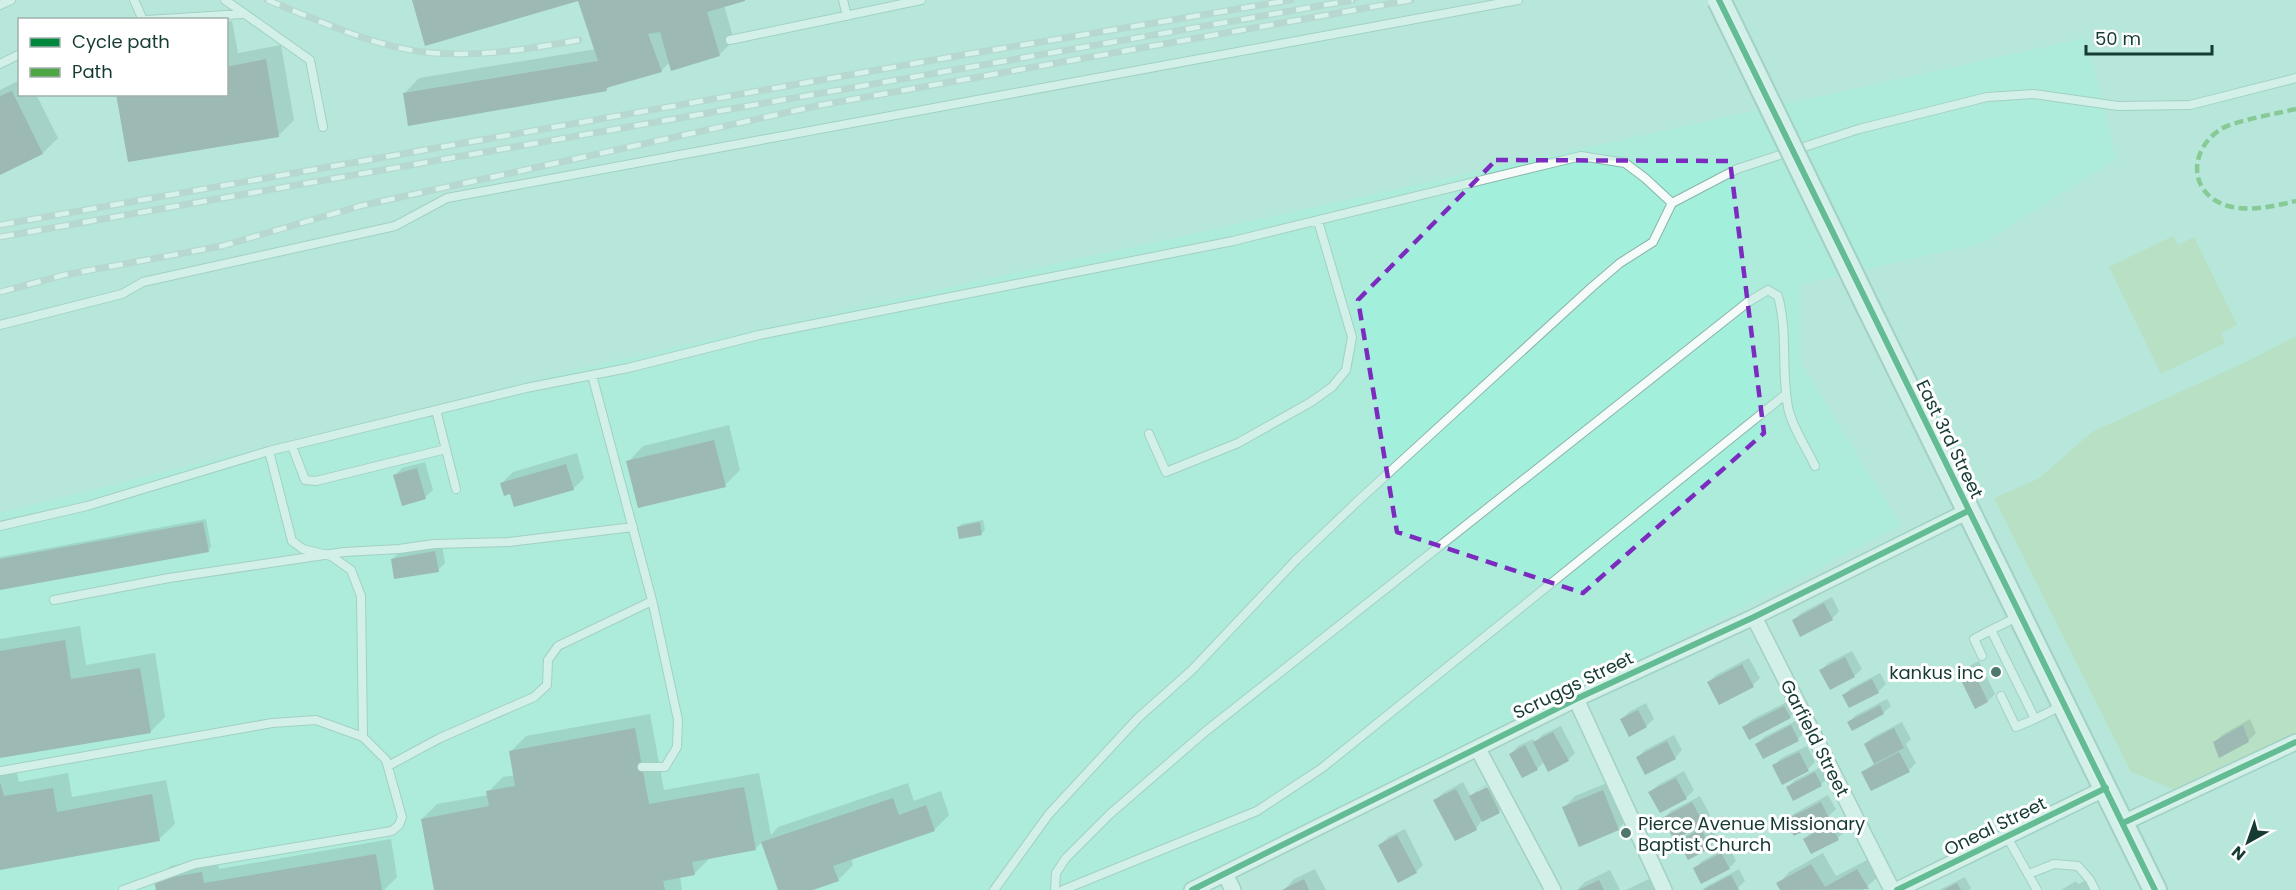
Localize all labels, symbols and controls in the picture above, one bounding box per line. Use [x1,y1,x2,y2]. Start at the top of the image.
legend [18,18,228,96]
scale bar [2086,18,2212,56]
text: 50 m [2095,26,2141,51]
text: Cycle path [72,29,170,54]
text: Path [72,59,113,84]
street label: East 3rd Street [1910,375,1990,503]
street label: Scruggs Street [1509,645,1637,725]
place label: kankus inc [1889,660,1984,685]
marker: kankus inc [1989,665,2003,679]
street label: Garfield Street [1775,675,1855,801]
street label: Oneal Street [1940,790,2050,862]
place label: Pierce Avenue Missionary Baptist Church [1638,811,1865,857]
north arrow [2218,812,2278,872]
marker: Pierce Avenue Missionary Baptist Church [1619,826,1633,840]
text: N [2227,840,2251,866]

